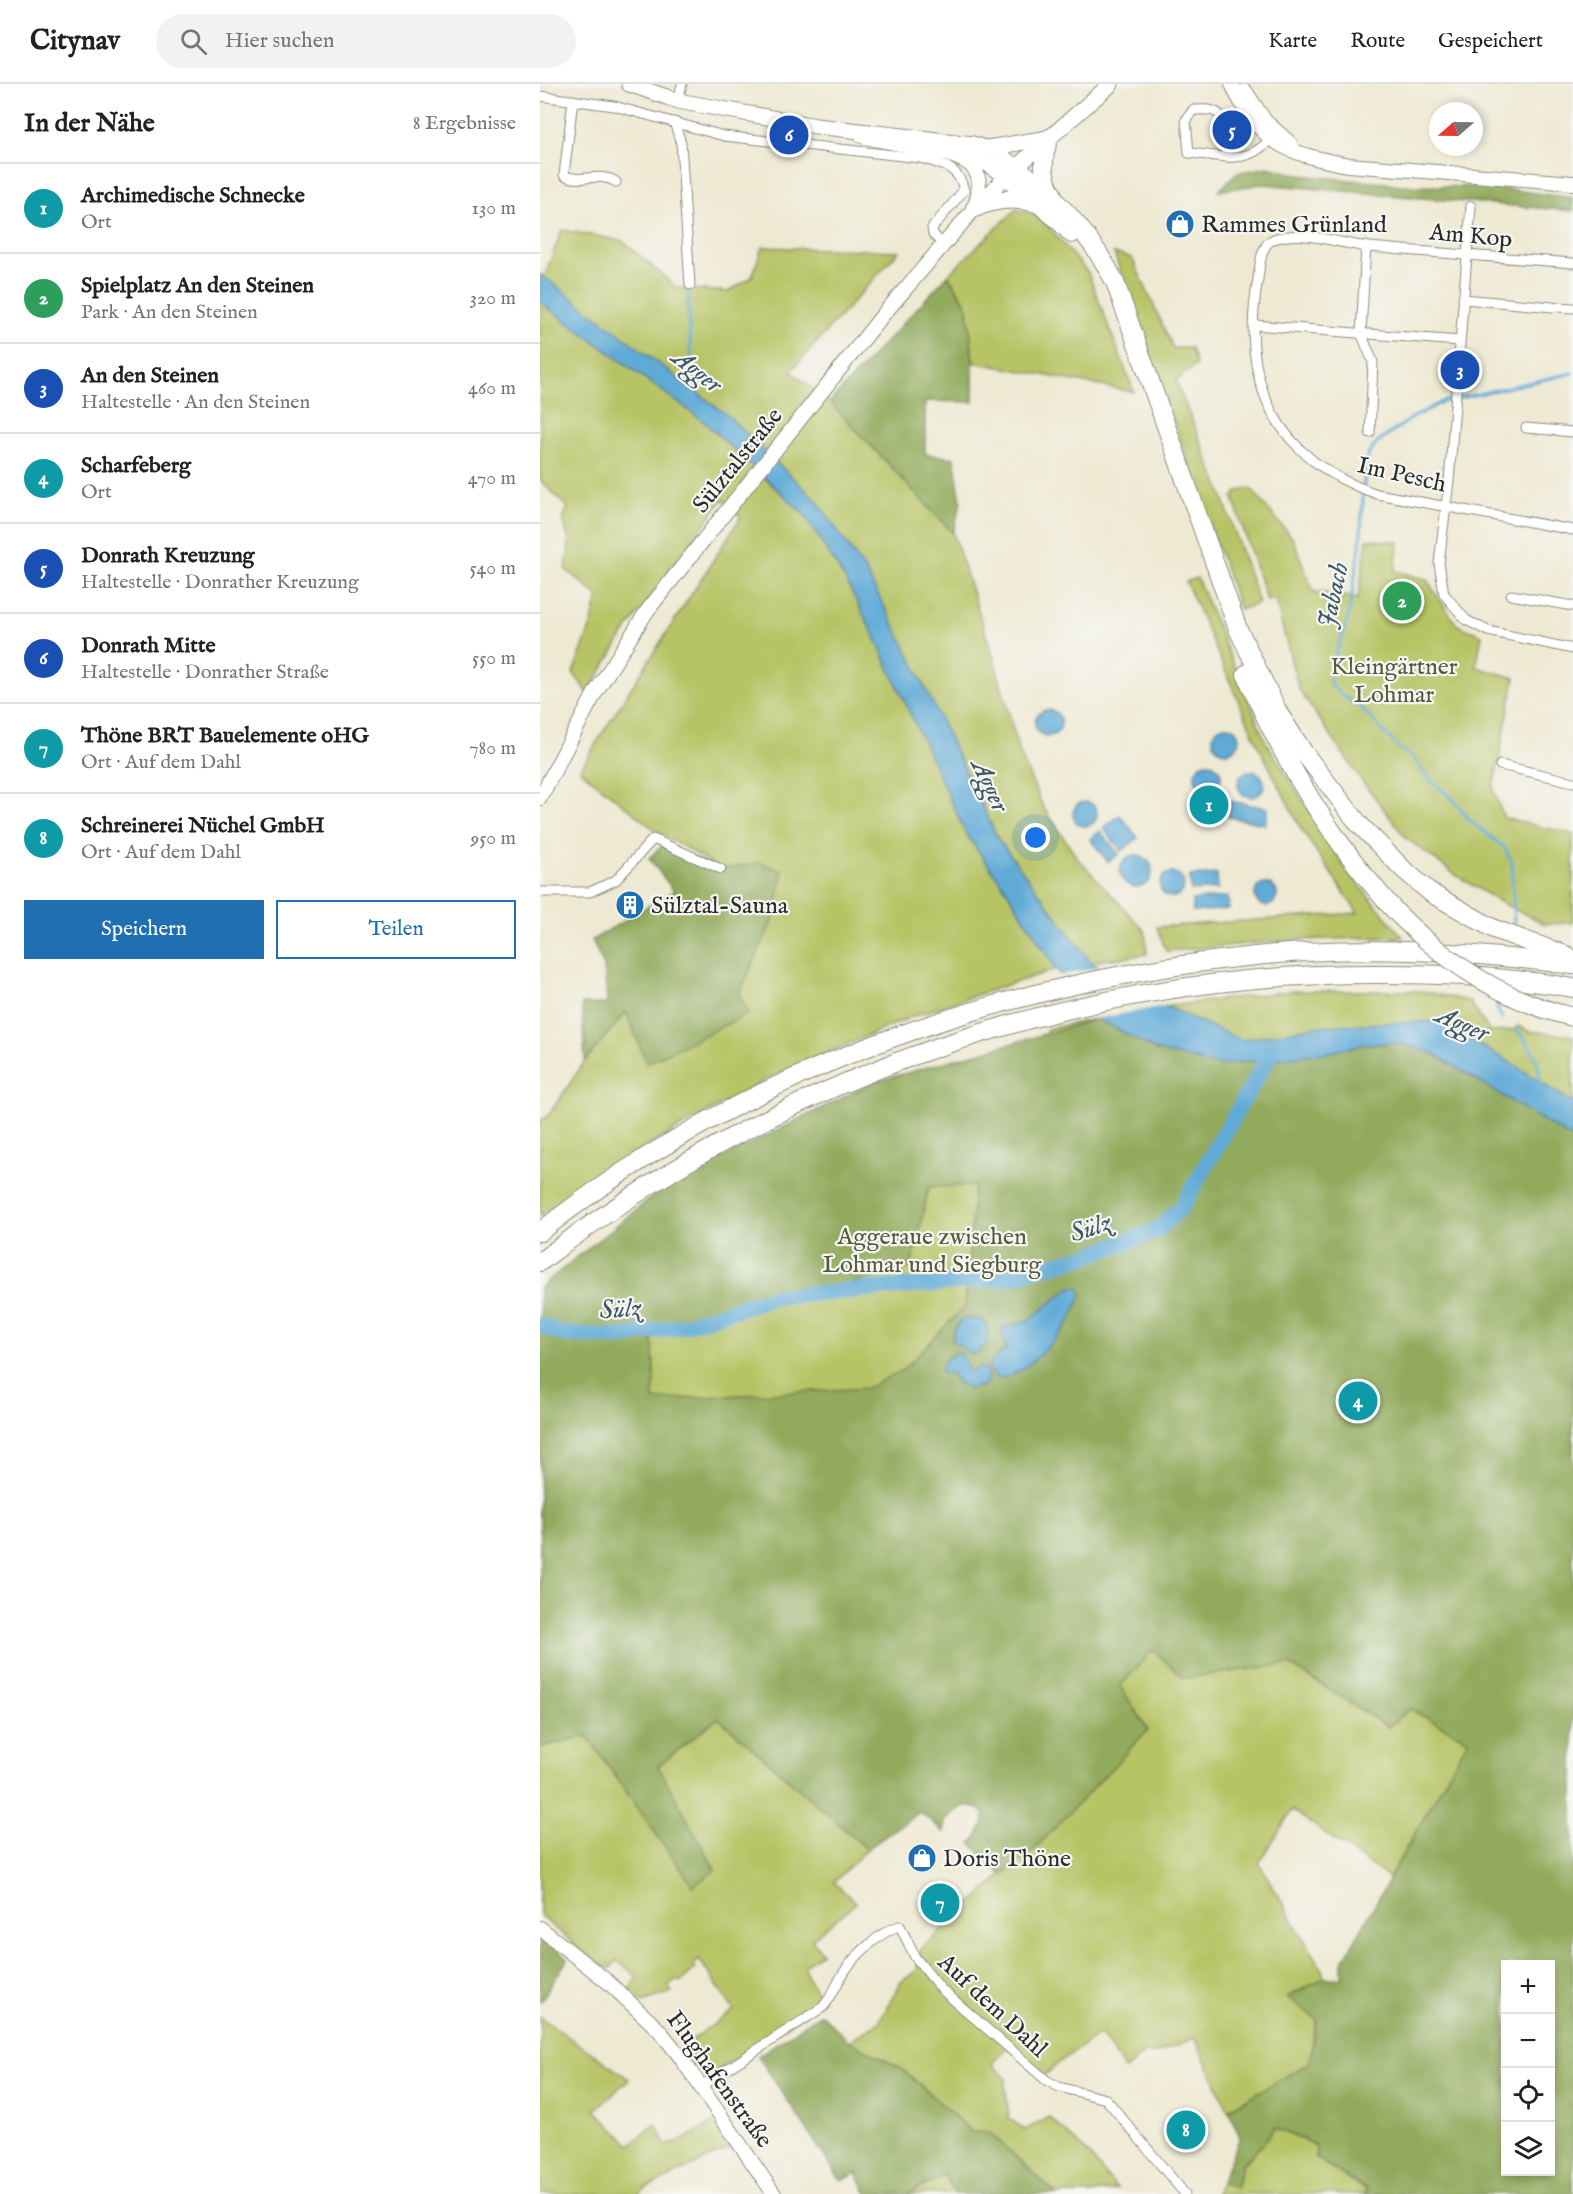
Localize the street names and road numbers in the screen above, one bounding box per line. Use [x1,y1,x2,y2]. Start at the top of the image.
street label: Am Kop [1427,217,1514,256]
street label: Sülztalstraße [686,402,790,520]
street label: Im Pesch [1354,450,1449,501]
street label: Auf dem Dahl [930,1947,1054,2065]
street label: Flughafenstraße [659,2005,779,2155]

